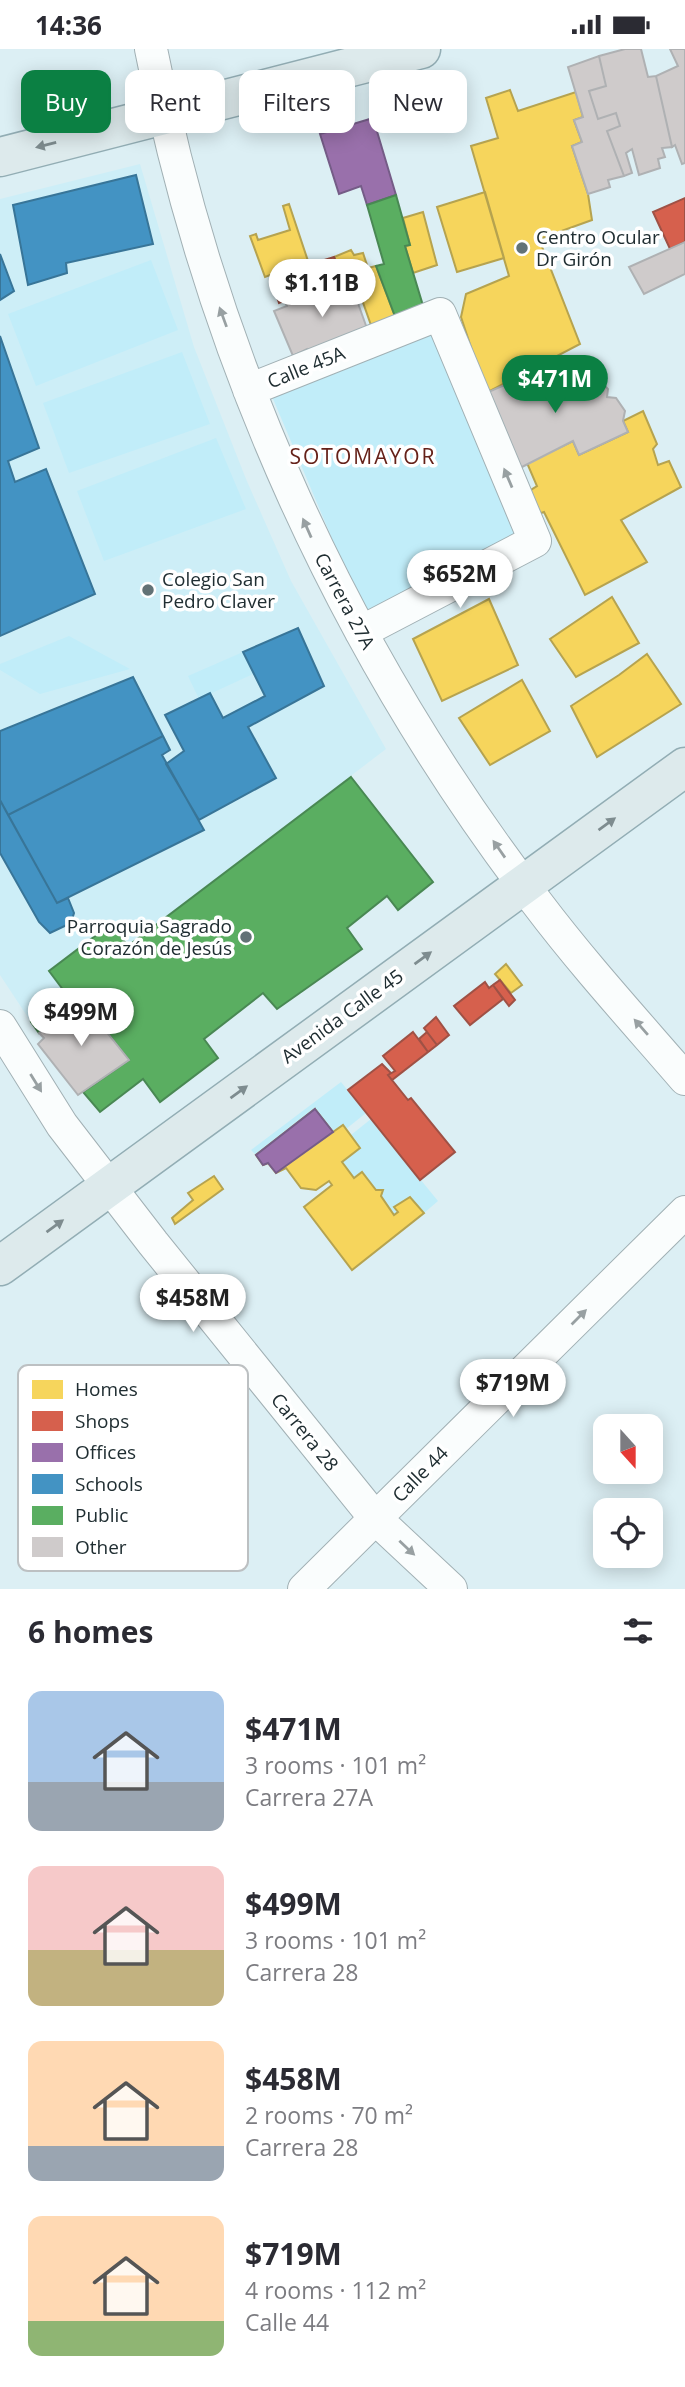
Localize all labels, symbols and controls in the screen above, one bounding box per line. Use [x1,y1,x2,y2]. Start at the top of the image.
text: 14:36 [35,7,102,43]
chip: Buy [21,70,111,133]
chip: Rent [125,70,225,133]
chip: Filters [239,70,355,133]
chip: New [369,70,467,133]
one-way arrow [35,140,57,151]
place label: Centro Ocular Dr Girón [536,224,660,272]
marker: Centro Ocular Dr Girón [514,240,530,256]
pin: $1.11B [265,259,379,319]
text: $1.11B [285,266,359,298]
one-way arrow [217,306,228,327]
street label: Calle 45A [263,340,349,394]
pin: $471M [506,355,604,415]
text: $471M [518,362,592,394]
district label: SOTOMAYOR [290,442,436,470]
one-way arrow [503,467,514,488]
one-way arrow [301,518,313,538]
street label: Carrera 27A [309,548,381,654]
pin: $652M [411,551,509,610]
text: $652M [423,557,497,589]
place label: Colegio San Pedro Claver [162,566,275,614]
marker: Colegio San Pedro Claver [140,582,156,598]
one-way arrow [598,817,616,831]
one-way arrow [492,840,506,858]
place label: Parroquia Sagrado Corazón de Jesús [67,913,232,961]
marker: Parroquia Sagrado Corazón de Jesús [238,929,254,945]
one-way arrow [414,951,432,965]
street label: Avenida Calle 45 [276,963,408,1069]
pin: $499M [32,989,130,1048]
text: $499M [44,995,118,1027]
one-way arrow [633,1018,649,1036]
one-way arrow [30,1074,43,1093]
one-way arrow [230,1085,248,1099]
one-way arrow [46,1219,64,1233]
pin: $458M [144,1275,242,1334]
text: $458M [156,1281,230,1313]
one-way arrow [570,1309,586,1326]
pin: $719M [464,1359,562,1419]
legend [18,1365,248,1571]
text: $719M [476,1366,550,1398]
text: Homes [75,1376,138,1402]
street label: Carrera 28 [265,1387,345,1477]
text: Shops [75,1408,129,1434]
north arrow [593,1414,663,1484]
map controls [593,1414,663,1568]
text: Offices [75,1439,136,1465]
street label: Calle 44 [386,1440,454,1508]
text: Schools [75,1471,143,1497]
button: locate [593,1498,663,1568]
text: Public [75,1502,128,1528]
text: Other [75,1534,127,1560]
one-way arrow [398,1540,416,1556]
text: 6 homes [28,1611,153,1652]
icon: filters [619,1612,657,1650]
text: $471M [245,1708,342,1749]
icon: home [84,1719,168,1803]
text: 3 rooms · 101 m² [245,1749,426,1781]
text: Carrera 27A [245,1781,373,1813]
text: $499M [245,1883,342,1924]
icon: home [84,1894,168,1978]
text: 3 rooms · 101 m² [245,1924,426,1956]
text: Carrera 28 [245,1956,358,1988]
text: $458M [245,2058,342,2099]
icon: home [84,2069,168,2153]
text: 2 rooms · 70 m² [245,2099,413,2131]
text: Carrera 28 [245,2131,358,2163]
text: $719M [245,2233,342,2274]
icon: home [84,2244,168,2328]
text: 4 rooms · 112 m² [245,2274,426,2306]
text: Calle 44 [245,2306,329,2338]

